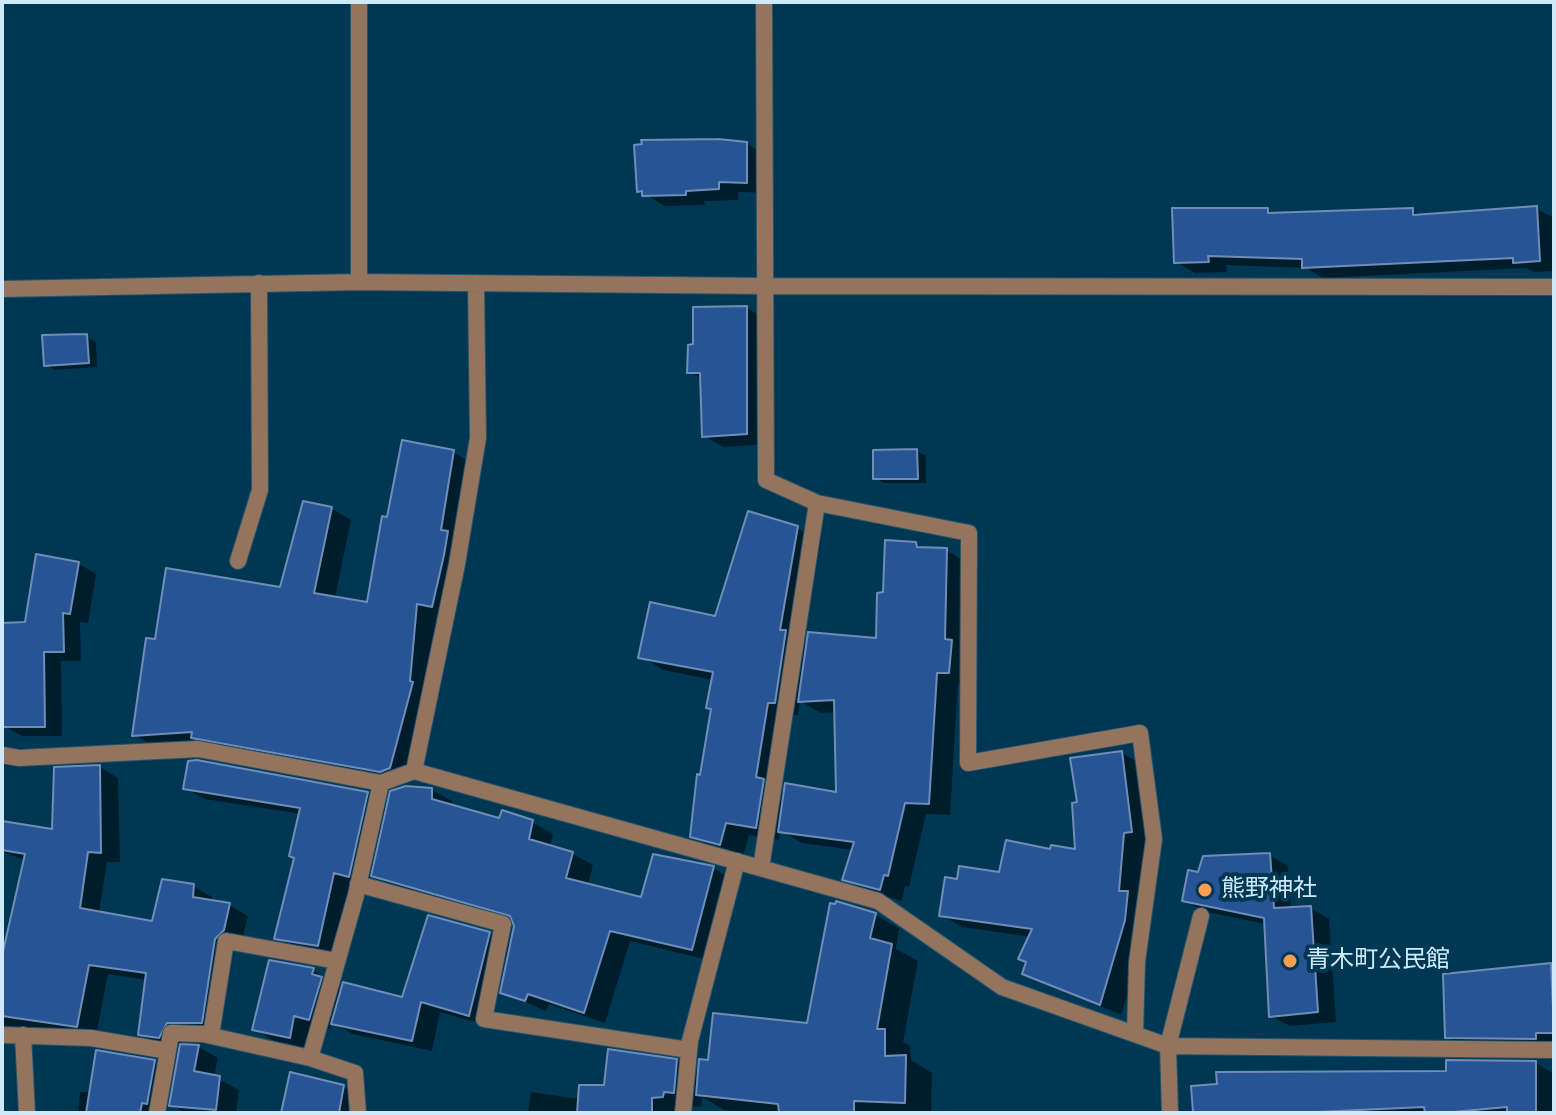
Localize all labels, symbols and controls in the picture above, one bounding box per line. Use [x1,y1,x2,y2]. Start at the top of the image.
place label: 熊野神社 [1221,876,1317,904]
marker: 熊野神社 [1196,881,1214,899]
place label: 青木町公民館 [1306,947,1450,975]
marker: 青木町公民館 [1281,952,1299,970]

